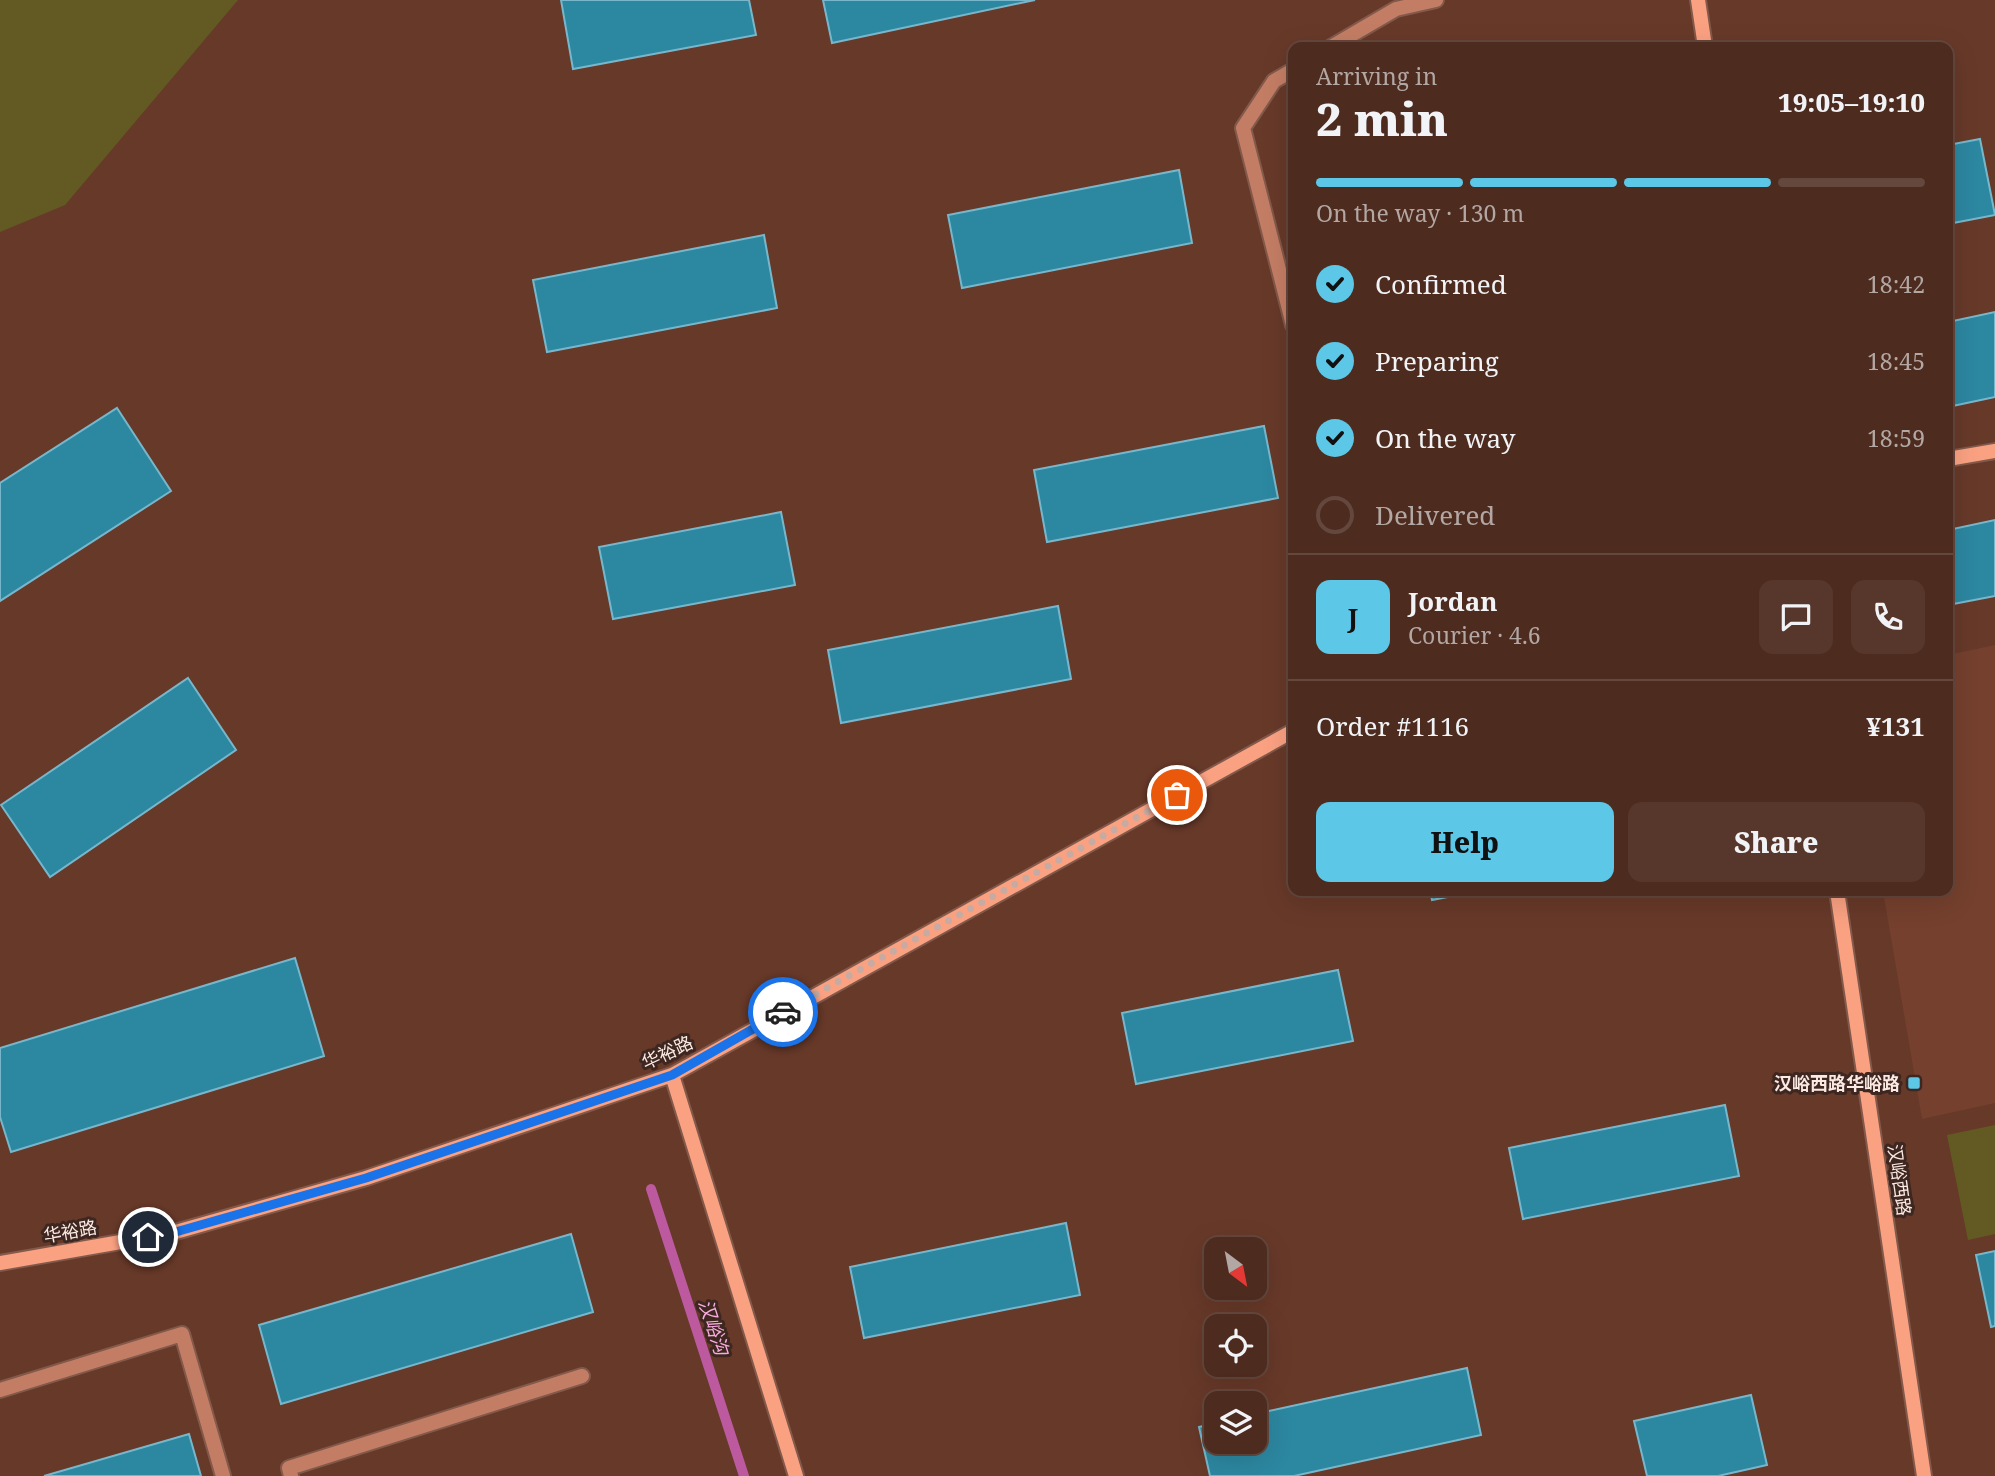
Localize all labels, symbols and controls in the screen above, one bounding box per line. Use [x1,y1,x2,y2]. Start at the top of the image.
text: Arriving in [1316,60,1437,92]
text: 19:05–19:10 [1778,84,1925,120]
text: 2 min [1316,87,1448,149]
text: On the way · 130 m [1316,197,1524,229]
icon: check [1316,265,1354,303]
text: Confirmed [1375,266,1507,302]
text: 18:42 [1867,268,1925,300]
icon: check [1316,342,1354,380]
text: Preparing [1375,343,1499,379]
text: 18:45 [1867,345,1925,377]
icon: check [1316,419,1354,457]
text: On the way [1375,420,1515,456]
text: 18:59 [1867,422,1925,454]
text: Delivered [1375,497,1495,533]
button: chat [1759,580,1833,654]
button: phone [1851,580,1925,654]
text: Jordan [1408,583,1498,619]
text: J [1348,599,1358,635]
text: Courier · 4.6 [1408,619,1541,651]
text: Order #1116 [1316,708,1469,744]
text: ¥131 [1866,708,1925,744]
pin [1147,765,1207,825]
icon: bag [1158,776,1196,814]
button: Help [1316,802,1614,882]
button: Share [1628,802,1925,882]
courier [748,977,818,1047]
icon: car [764,993,802,1031]
street label: 华裕路 [637,1030,697,1074]
place label: 汉峪西路华峪路 [1774,1071,1900,1095]
marker: 汉峪西路华峪路 [1906,1075,1922,1091]
street label: 汉峪西路 [1883,1143,1917,1217]
pin [118,1207,178,1267]
street label: 华裕路 [41,1214,99,1248]
icon: home [129,1218,167,1256]
north arrow [1204,1237,1267,1300]
map controls [1204,1237,1267,1454]
water label: 汉峪沟 [693,1296,736,1360]
button: locate [1204,1314,1267,1377]
button: layers [1204,1391,1267,1454]

